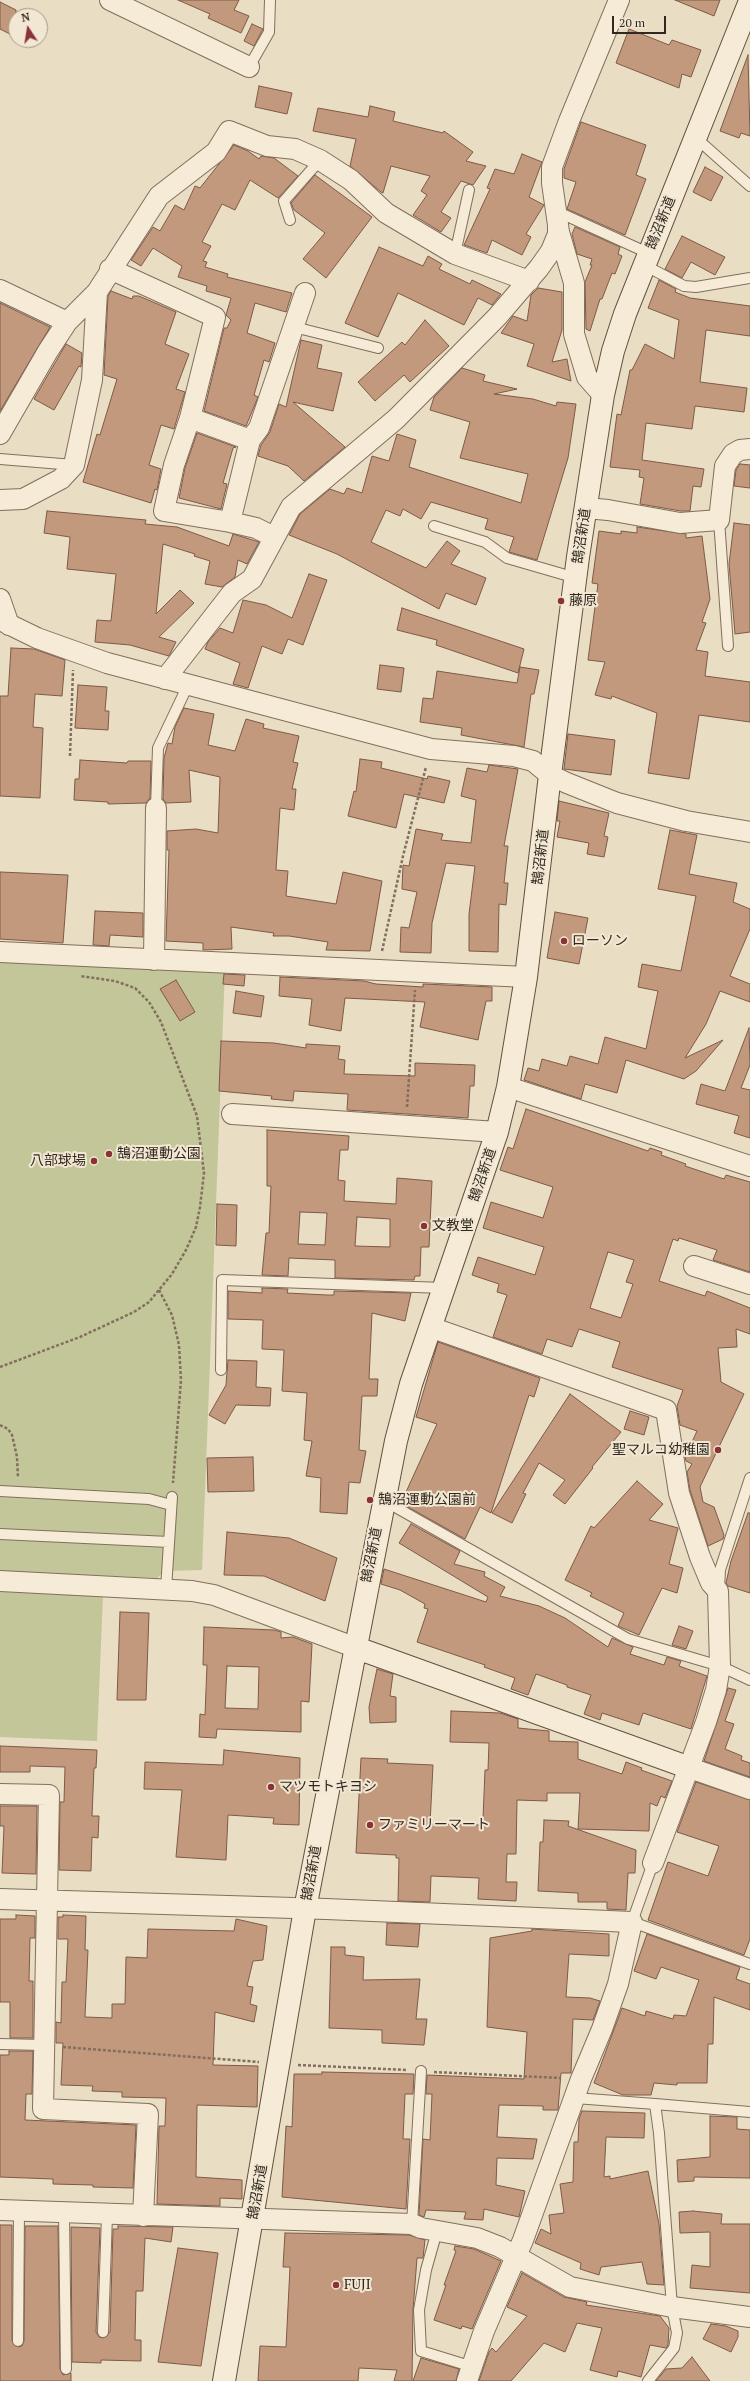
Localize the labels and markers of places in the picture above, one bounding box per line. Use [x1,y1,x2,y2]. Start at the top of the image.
place label: 藤原 [569,593,597,609]
marker: 藤原 [556,596,566,606]
place label: ローソン [572,933,628,949]
marker: ローソン [559,936,569,946]
place label: 鵠沼運動公園 [117,1146,201,1162]
marker: 鵠沼運動公園 [104,1149,114,1159]
place label: 八部球場 [30,1153,86,1169]
marker: 八部球場 [89,1156,99,1166]
place label: 文教堂 [432,1218,474,1234]
marker: 文教堂 [419,1221,429,1231]
place label: 聖マルコ幼稚園 [612,1442,710,1458]
marker: 聖マルコ幼稚園 [713,1445,723,1455]
place label: 鵠沼運動公園前 [378,1492,476,1508]
marker: 鵠沼運動公園前 [365,1495,375,1505]
place label: マツモトキヨシ [279,1779,377,1795]
marker: マツモトキヨシ [266,1782,276,1792]
place label: ファミリーマート [378,1817,490,1833]
marker: ファミリーマート [365,1820,375,1830]
place label: FUJI [344,2277,371,2293]
marker: FUJI [331,2280,341,2290]

